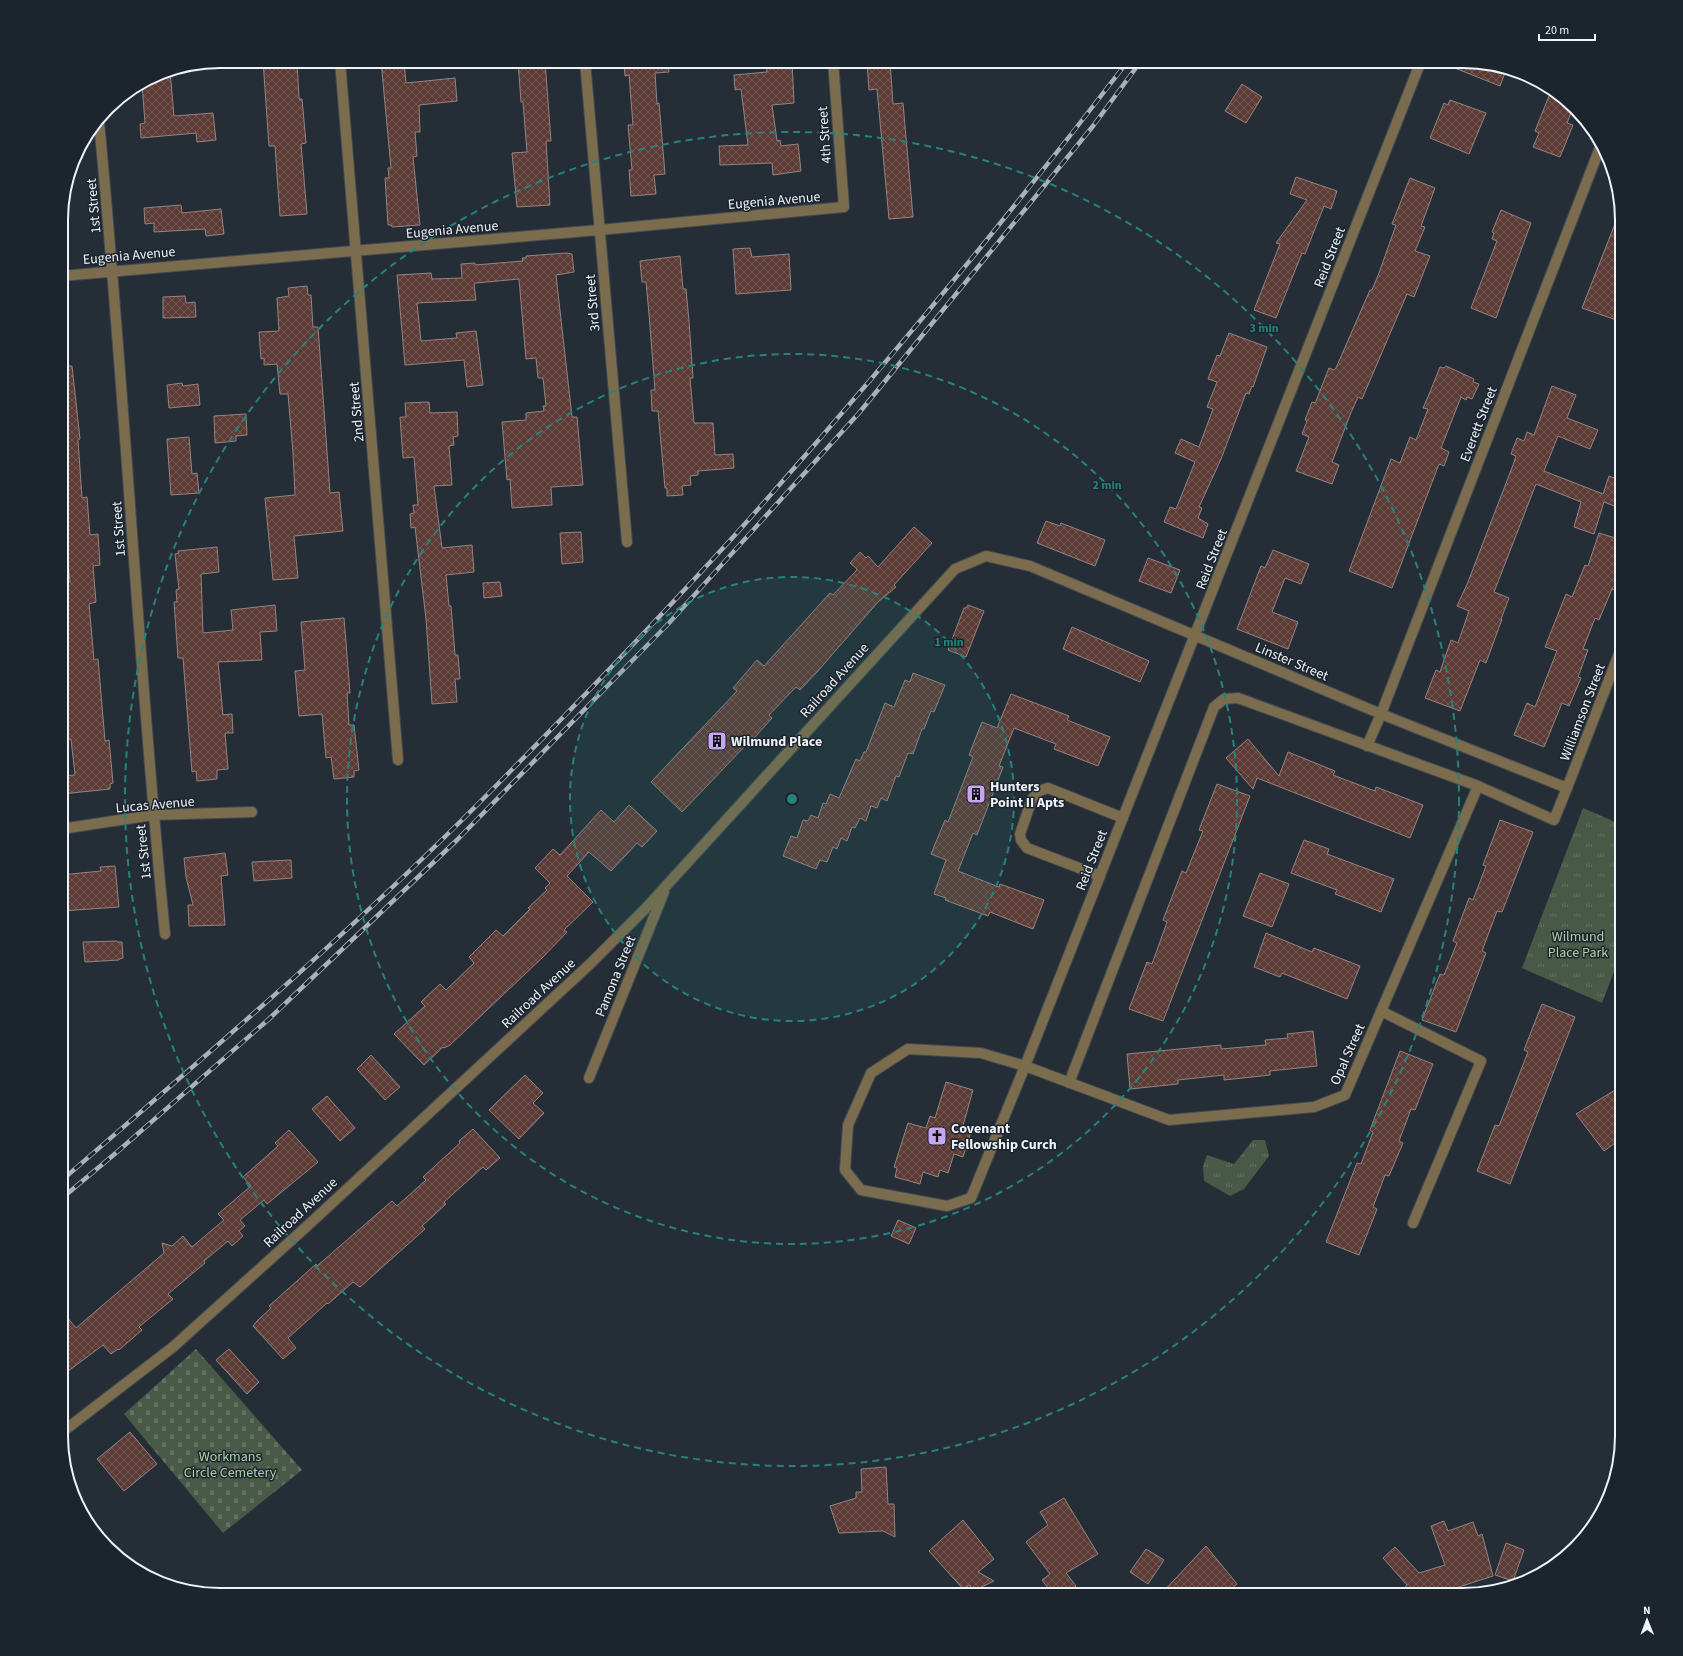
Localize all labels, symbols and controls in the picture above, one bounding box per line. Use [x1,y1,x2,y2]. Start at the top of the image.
scale bar [1539,16,1595,42]
text: 20 m [1545,22,1569,39]
street label: 4th Street [813,105,837,164]
street label: 1st Street [82,177,106,234]
street label: Eugenia Avenue [727,187,821,215]
street label: Eugenia Avenue [405,216,499,244]
street label: Reid Street [1309,224,1351,291]
street label: Eugenia Avenue [82,242,176,270]
street label: 3rd Street [581,273,605,332]
text: 3 min [1249,320,1279,337]
street label: 2nd Street [344,381,370,443]
street label: Everett Street [1455,384,1503,465]
text: 2 min [1092,477,1122,494]
street label: 1st Street [107,500,131,557]
street label: Reid Street [1191,526,1233,593]
text: 1 min [934,634,964,651]
street label: Linster Street [1252,638,1332,686]
street label: Railroad Avenue [796,639,874,723]
street label: Williamson Street [1555,661,1611,764]
building icon: Wilmund Place [706,730,728,752]
place label: Wilmund Place [731,732,822,752]
place label: Hunters Point II Apts [990,777,1064,813]
building icon: Hunters Point II Apts [965,783,987,805]
street label: Lucas Avenue [115,792,196,818]
centre of rings [785,792,799,806]
street label: 1st Street [131,823,157,880]
street label: Reid Street [1071,827,1113,894]
park label: Wilmund Place Park [1548,927,1608,963]
street label: Pamona Street [591,932,641,1020]
street label: Railroad Avenue [497,954,580,1033]
street label: Opal Street [1325,1020,1370,1088]
place label: Covenant Fellowship Curch [951,1119,1057,1155]
church icon: Covenant Fellowship Curch [926,1125,948,1147]
street label: Railroad Avenue [259,1173,342,1252]
park label: Workmans Circle Cemetery [184,1447,277,1483]
north arrow [1627,1600,1667,1640]
text: N [1643,1603,1651,1618]

